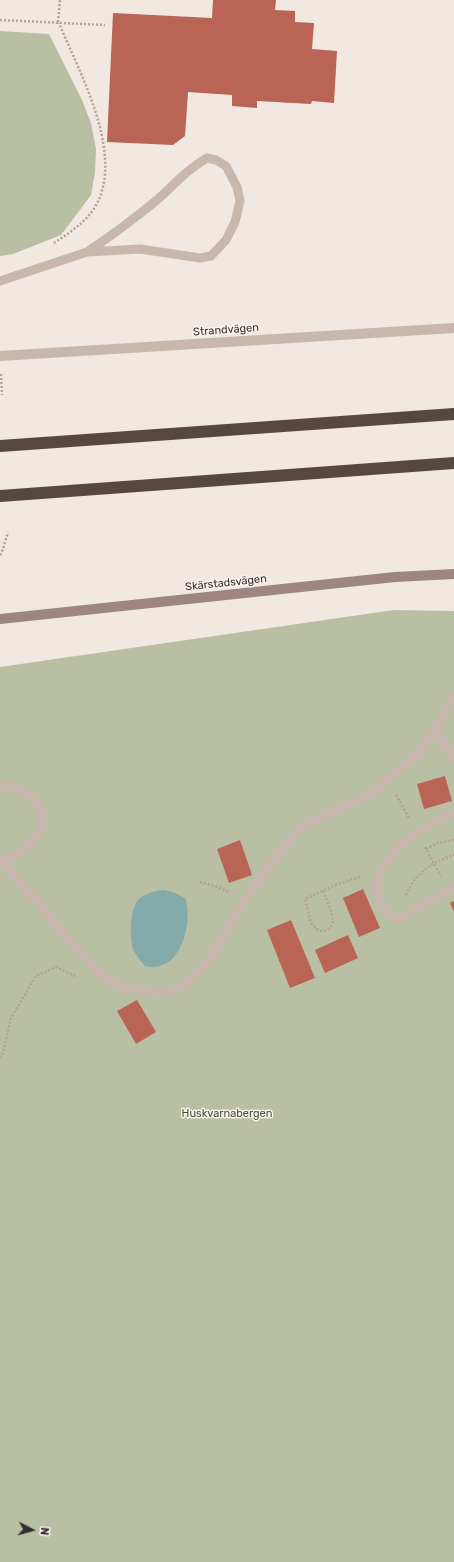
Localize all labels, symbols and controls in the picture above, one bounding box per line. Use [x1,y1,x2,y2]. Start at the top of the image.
street label: Strandvägen [193,321,259,339]
street label: Skärstadsvägen [185,572,267,594]
park label: Huskvarnabergen [182,1107,272,1121]
north arrow [12,1510,52,1550]
text: N [38,1527,51,1536]

